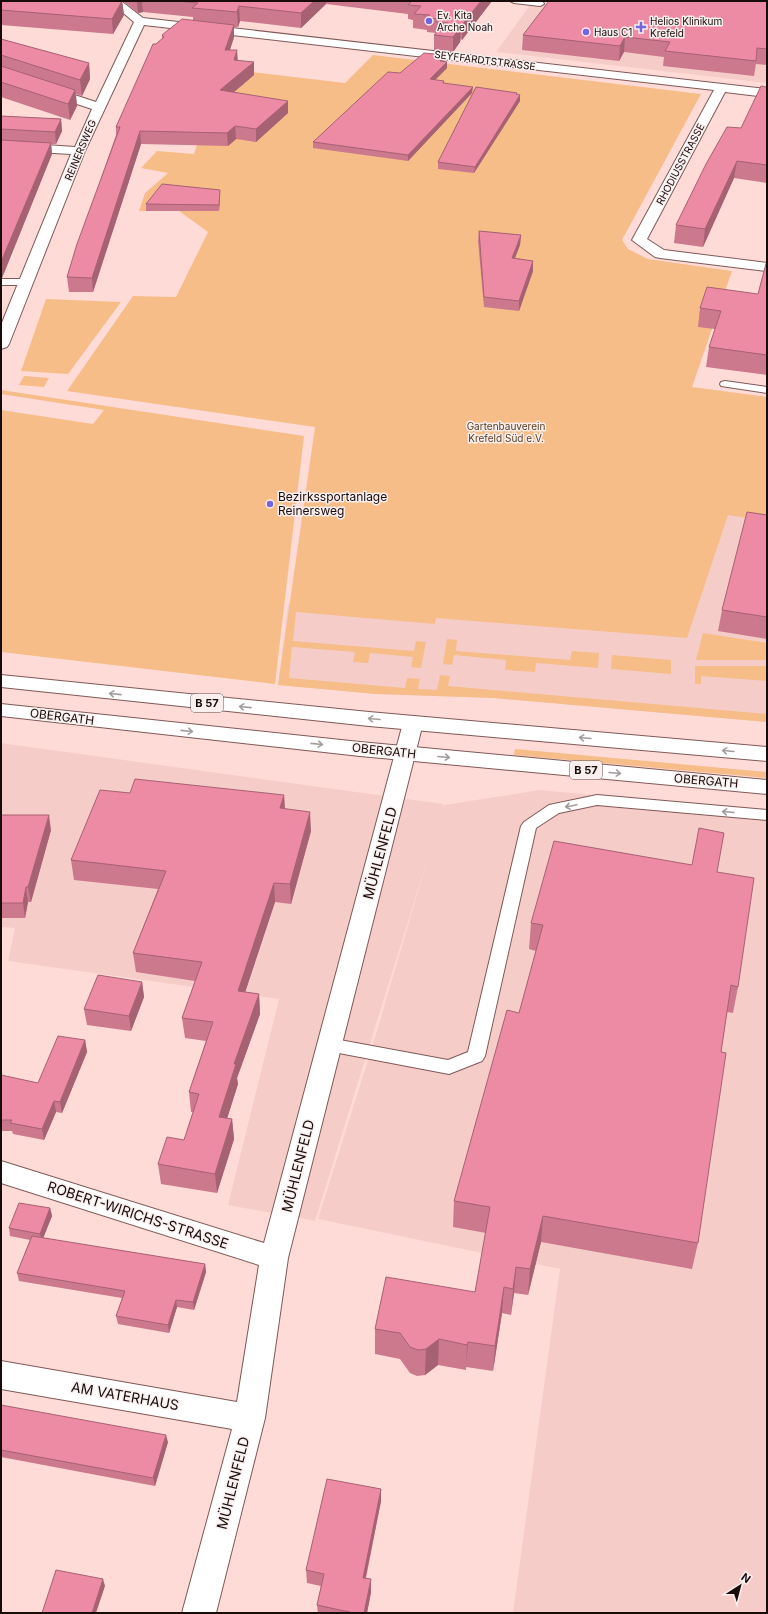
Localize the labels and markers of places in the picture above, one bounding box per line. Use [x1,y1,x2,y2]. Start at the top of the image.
place label: Ev. Kita Arche Noah [437,9,493,33]
place label: Helios Klinikum Krefeld [650,15,722,39]
marker: Ev. Kita Arche Noah [424,16,434,26]
marker: Helios Klinikum Krefeld [635,21,647,33]
place label: Haus C1 [594,26,632,38]
marker: Haus C1 [581,27,591,37]
place label: Bezirkssportanlage Reinersweg [278,489,387,518]
marker: Bezirkssportanlage Reinersweg [265,499,275,509]

